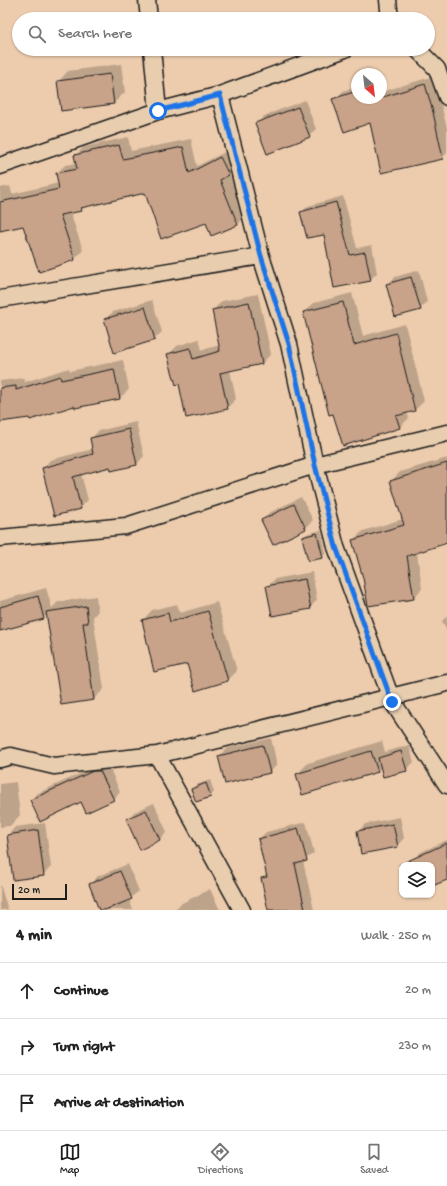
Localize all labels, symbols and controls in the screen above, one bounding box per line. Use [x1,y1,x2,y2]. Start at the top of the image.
search box [12,12,435,56]
icon: search [26,23,48,45]
text: Search here [58,25,132,43]
north arrow [351,68,387,104]
route start [149,102,167,120]
route end [383,693,401,711]
map controls [399,862,435,898]
button: layers [399,862,435,898]
scale bar [12,882,67,901]
text: 20 m [18,885,40,897]
text: 4 min [16,926,52,946]
text: Walk · 250 m [361,929,431,944]
icon: ahead [16,980,38,1002]
text: Continue [54,982,108,1000]
text: 20 m [405,983,431,998]
icon: right [16,1036,38,1058]
text: Turn right [54,1038,114,1056]
text: 230 m [398,1039,431,1054]
icon: arrive [16,1092,38,1114]
text: Arrive at destination [54,1094,184,1112]
tab: Map [59,1141,81,1177]
tab: Directions [198,1141,243,1177]
tab: Saved [360,1141,388,1177]

